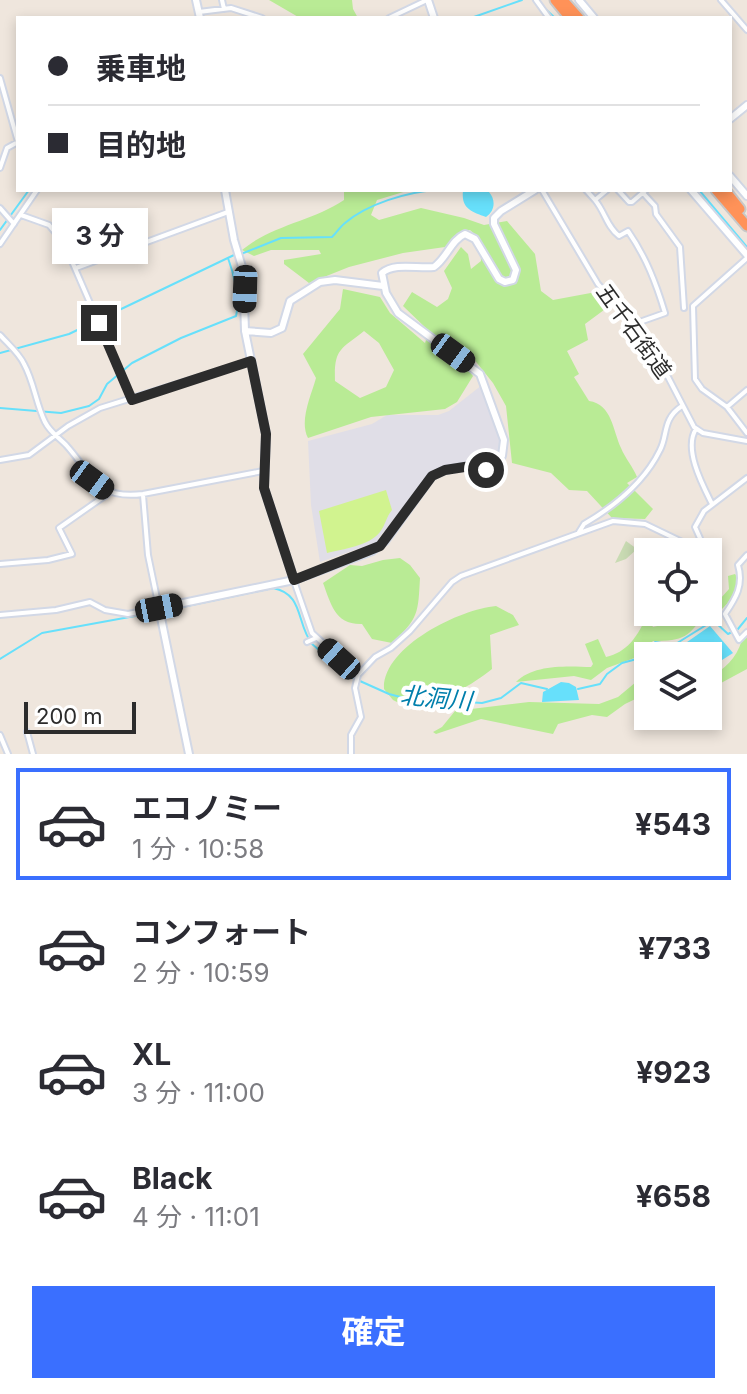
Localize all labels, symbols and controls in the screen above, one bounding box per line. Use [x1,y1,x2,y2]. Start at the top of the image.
text: 乗車地 [96,50,186,86]
text: 目的地 [96,127,186,163]
callout: 3 分 [51,207,147,263]
text: 3 分 [76,220,124,251]
car [232,265,258,313]
street label: 五千石街道 [591,279,677,383]
route end [81,305,117,341]
car [427,329,479,377]
route start [468,452,504,488]
car [66,456,118,504]
map controls [634,538,722,730]
button: locate [634,538,722,626]
car [133,592,185,624]
car [313,634,365,684]
button: layers [634,642,722,730]
water label: 北洞川 [399,680,476,716]
scale bar [24,698,136,734]
text: 200 m [36,703,103,729]
icon: car [36,788,108,860]
text: エコノミー [132,790,282,826]
text: ¥543 [635,806,711,842]
text: 1 分 · 10:58 [132,833,264,864]
icon: car [36,912,108,984]
text: コンフォート [132,914,311,950]
text: ¥733 [638,930,711,966]
text: 2 分 · 10:59 [132,957,270,988]
icon: car [36,1036,108,1108]
text: XL [132,1036,171,1072]
text: ¥923 [636,1054,711,1090]
text: 3 分 · 11:00 [132,1077,265,1108]
icon: car [36,1160,108,1232]
text: Black [132,1160,212,1196]
text: ¥658 [636,1178,711,1214]
text: 4 分 · 11:01 [132,1201,260,1232]
button: 確定 [32,1286,715,1378]

